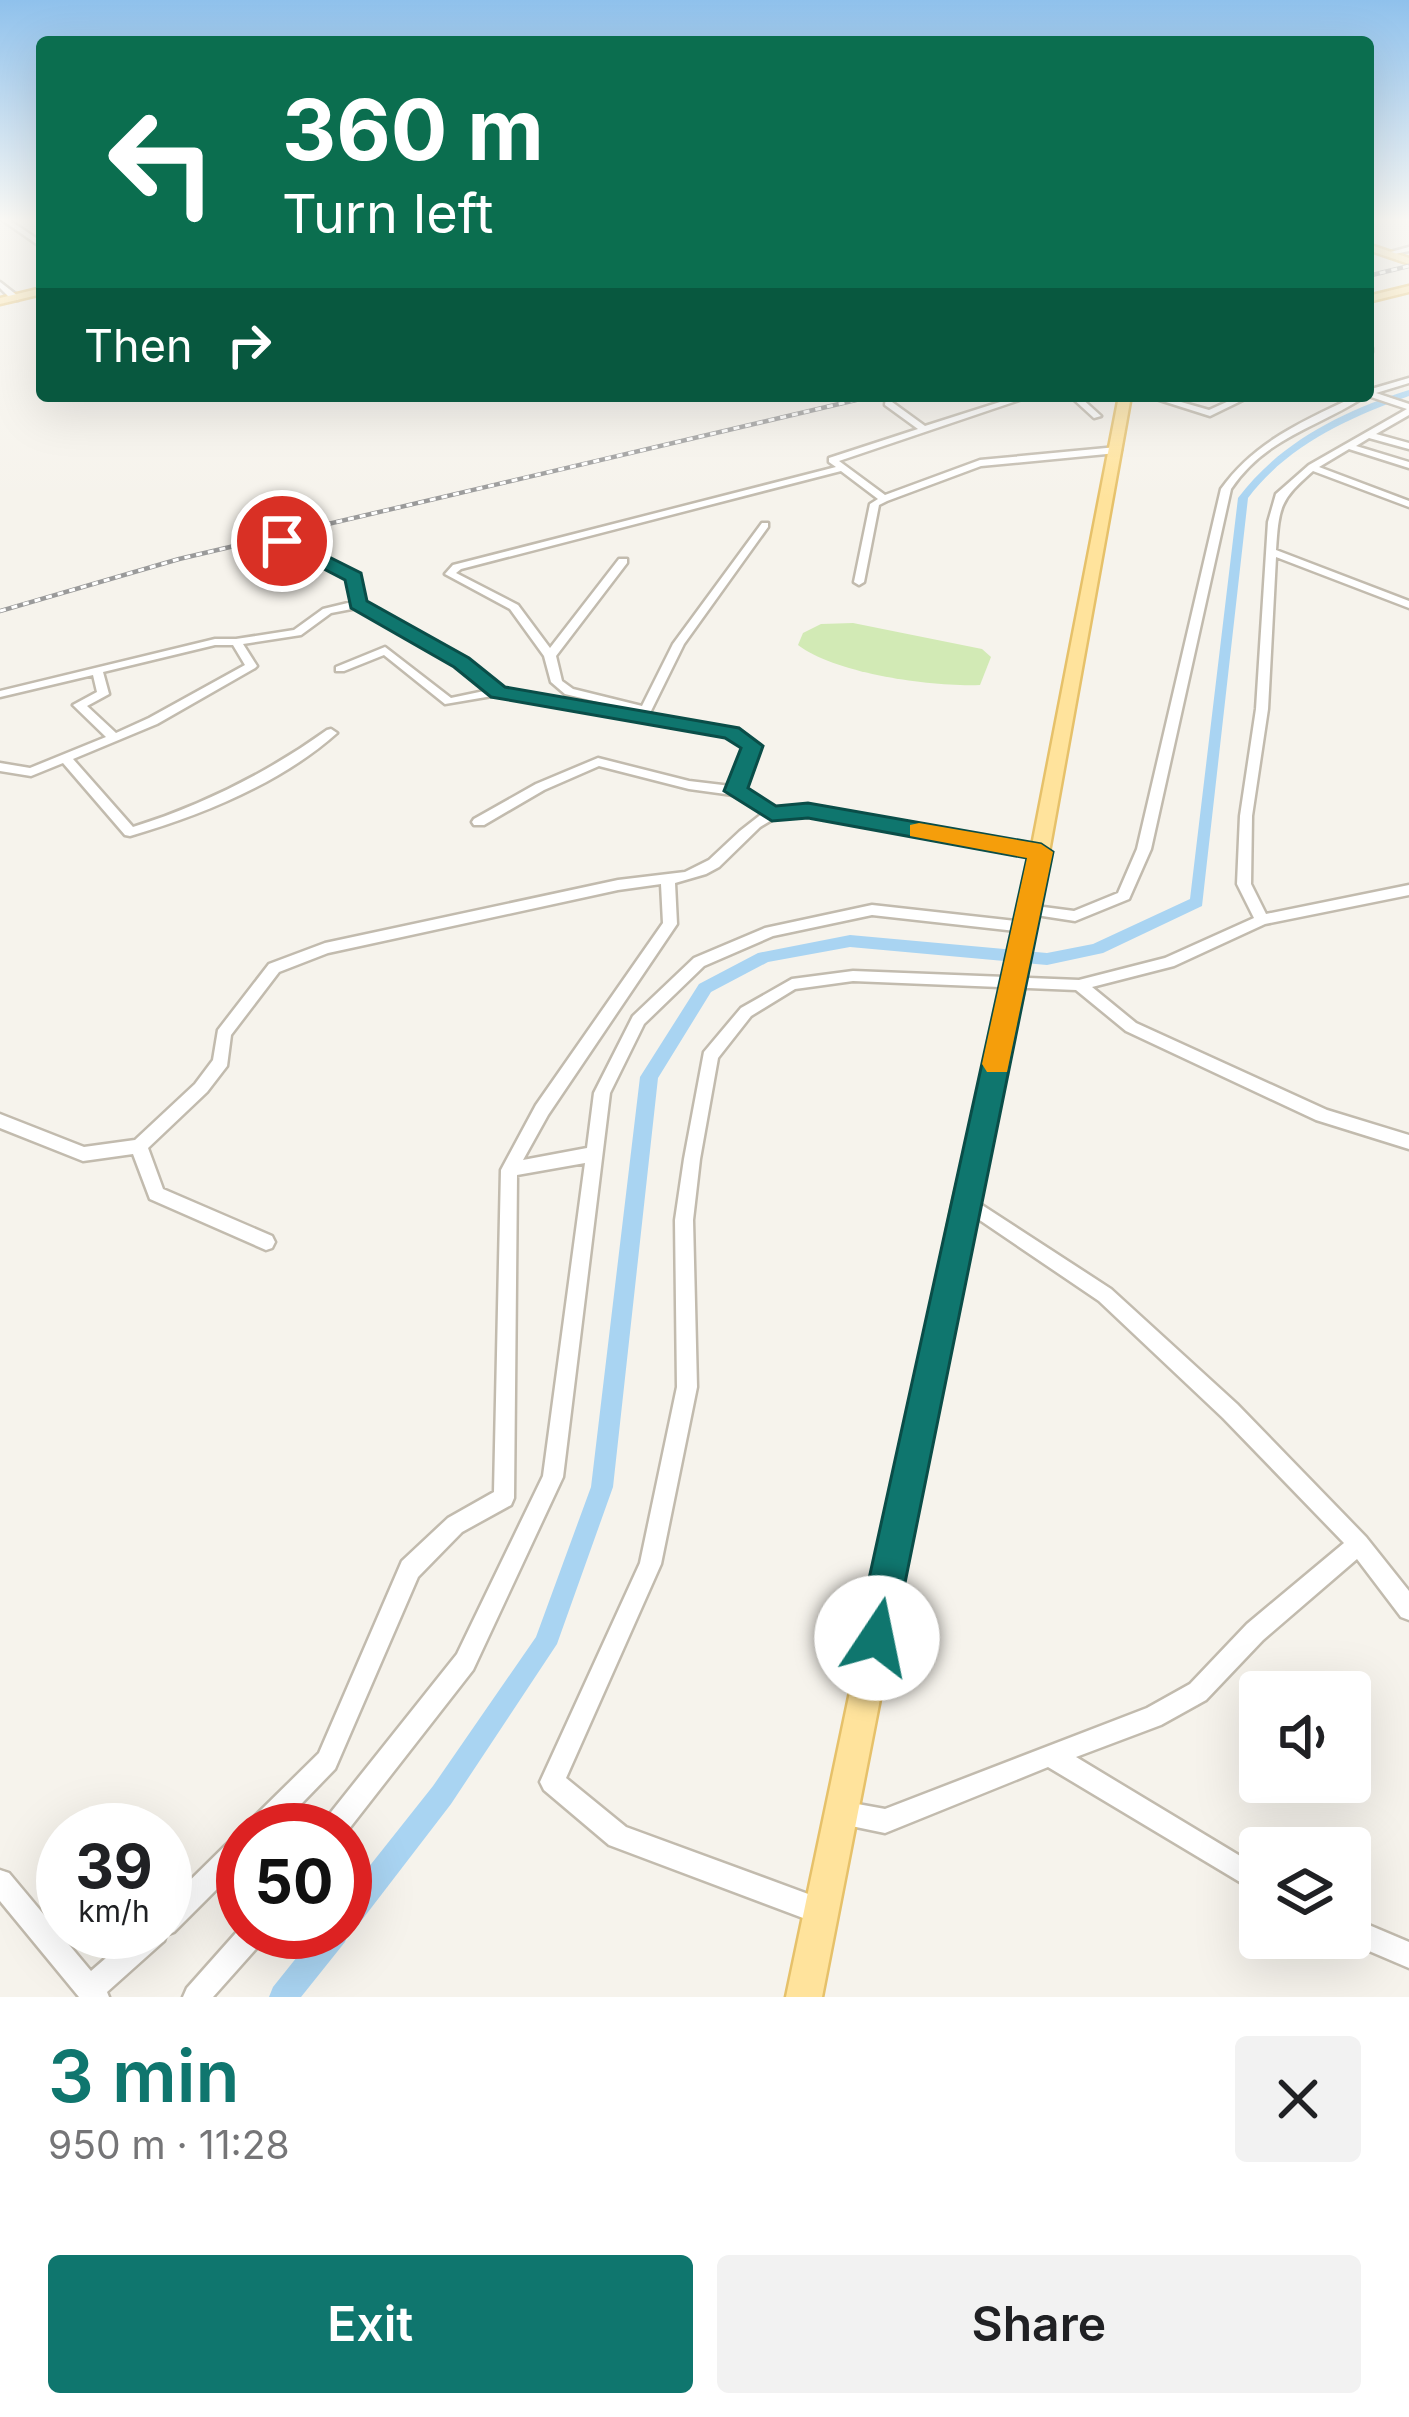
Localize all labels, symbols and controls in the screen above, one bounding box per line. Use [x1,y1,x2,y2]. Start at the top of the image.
text: 360 m [282,79,544,180]
icon: left [84,84,240,240]
text: Turn left [282,181,493,246]
icon: right [216,312,282,378]
text: Then [84,318,192,373]
pin [231,490,333,592]
icon: arrive [249,508,315,574]
position arrow [814,1575,940,1701]
map controls [1239,1671,1371,1959]
button: sound [1239,1671,1371,1803]
speed limit sign: 50 [216,1803,372,1959]
button: layers [1239,1827,1371,1959]
text: 39 [75,1830,153,1902]
text: km/h [78,1893,150,1929]
text: 3 min [48,2032,240,2119]
button: close [1235,2036,1361,2162]
text: 950 m · 11:28 [48,2121,290,2168]
button: Exit [48,2255,693,2393]
button: Share [717,2255,1361,2393]

